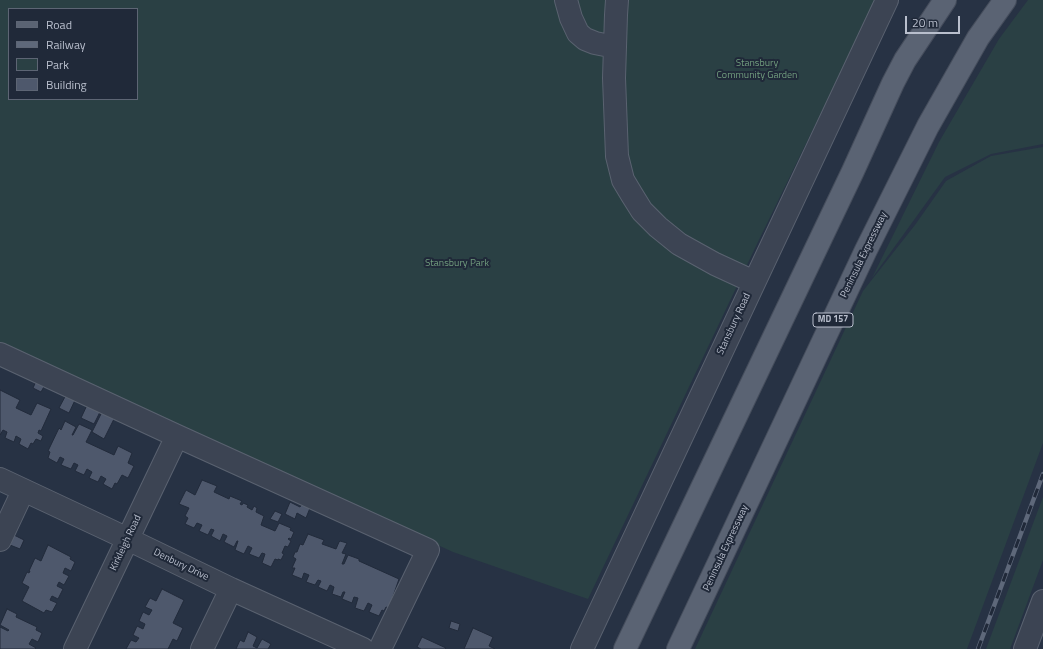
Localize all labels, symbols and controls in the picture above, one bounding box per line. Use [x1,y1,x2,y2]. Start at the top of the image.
legend [8,8,138,100]
scale bar [907,8,962,34]
text: 20 m [912,13,938,32]
text: Road [46,15,72,34]
text: Railway [46,35,86,54]
text: Park [46,55,69,74]
park label: Stansbury Community Garden [717,58,797,82]
text: Building [46,75,87,94]
street label: Peninsula Expressway [838,210,890,300]
park label: Stansbury Park [425,258,489,270]
street label: Stansbury Road [714,291,754,357]
road number: MD 157 [813,313,853,327]
street label: Peninsula Expressway [701,503,751,593]
street label: Kirkleigh Road [108,513,144,573]
street label: Denbury Drive [151,546,211,584]

